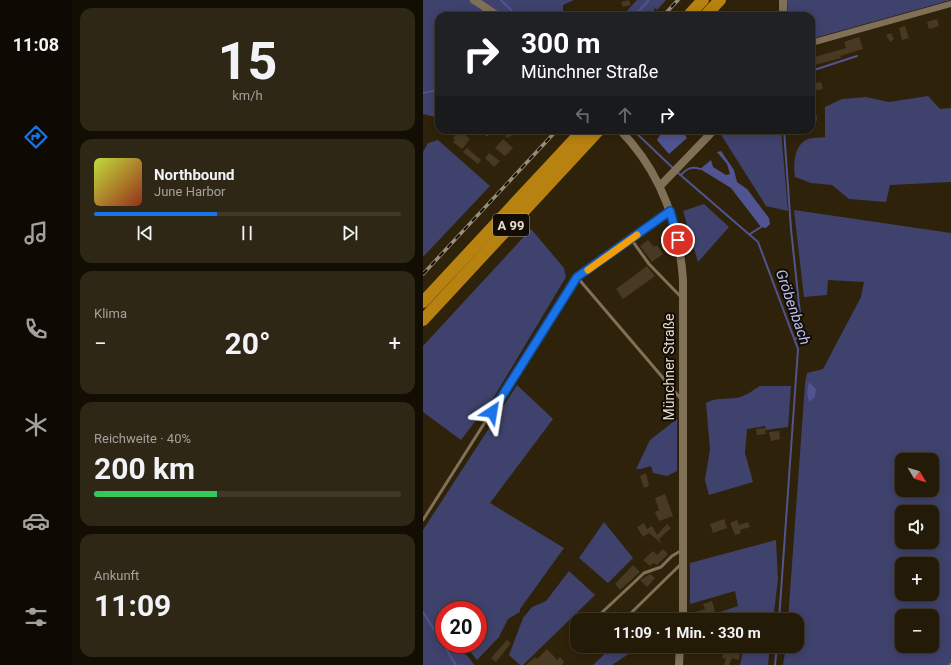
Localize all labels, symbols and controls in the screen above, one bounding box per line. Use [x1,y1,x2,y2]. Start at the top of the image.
text: 300 m [521,27,600,60]
icon: right [455,28,507,80]
text: 15 [218,31,277,92]
text: 11:08 [13,34,59,55]
text: Münchner Straße [521,61,658,82]
text: km/h [232,88,263,103]
icon: left [572,104,594,126]
icon: ahead [614,104,636,126]
icon: right [656,104,678,126]
icon: directions [22,123,50,151]
text: Northbound [154,166,235,184]
text: June Harbor [154,184,226,199]
road number: A 99 [493,214,529,236]
icon: music [22,219,50,247]
icon: previous [134,222,156,244]
icon: pause [236,222,258,244]
icon: next [339,222,361,244]
pin [661,223,695,257]
icon: arrive [667,229,689,251]
water label: Gröbenbach [772,267,814,347]
text: Klima [94,306,127,321]
street label: Münchner Straße [661,314,677,420]
icon: phone [22,315,50,343]
text: 20° [224,326,271,361]
text: − [94,331,107,356]
text: + [389,331,401,356]
position arrow [471,391,513,433]
icon: climate [22,411,50,439]
text: Reichweite · 40% [94,431,191,446]
text: 200 km [94,451,195,486]
north arrow [895,453,939,497]
map controls [895,453,939,653]
button: sound [895,505,939,549]
icon: car [22,507,50,535]
button: + [895,557,939,601]
text: Ankunft [94,568,139,583]
text: 11:09 [94,588,171,623]
speed limit sign: 20 [435,601,487,653]
icon: filters [22,603,50,631]
button: − [895,609,939,653]
text: 11:09 · 1 Min. · 330 m [613,624,761,642]

